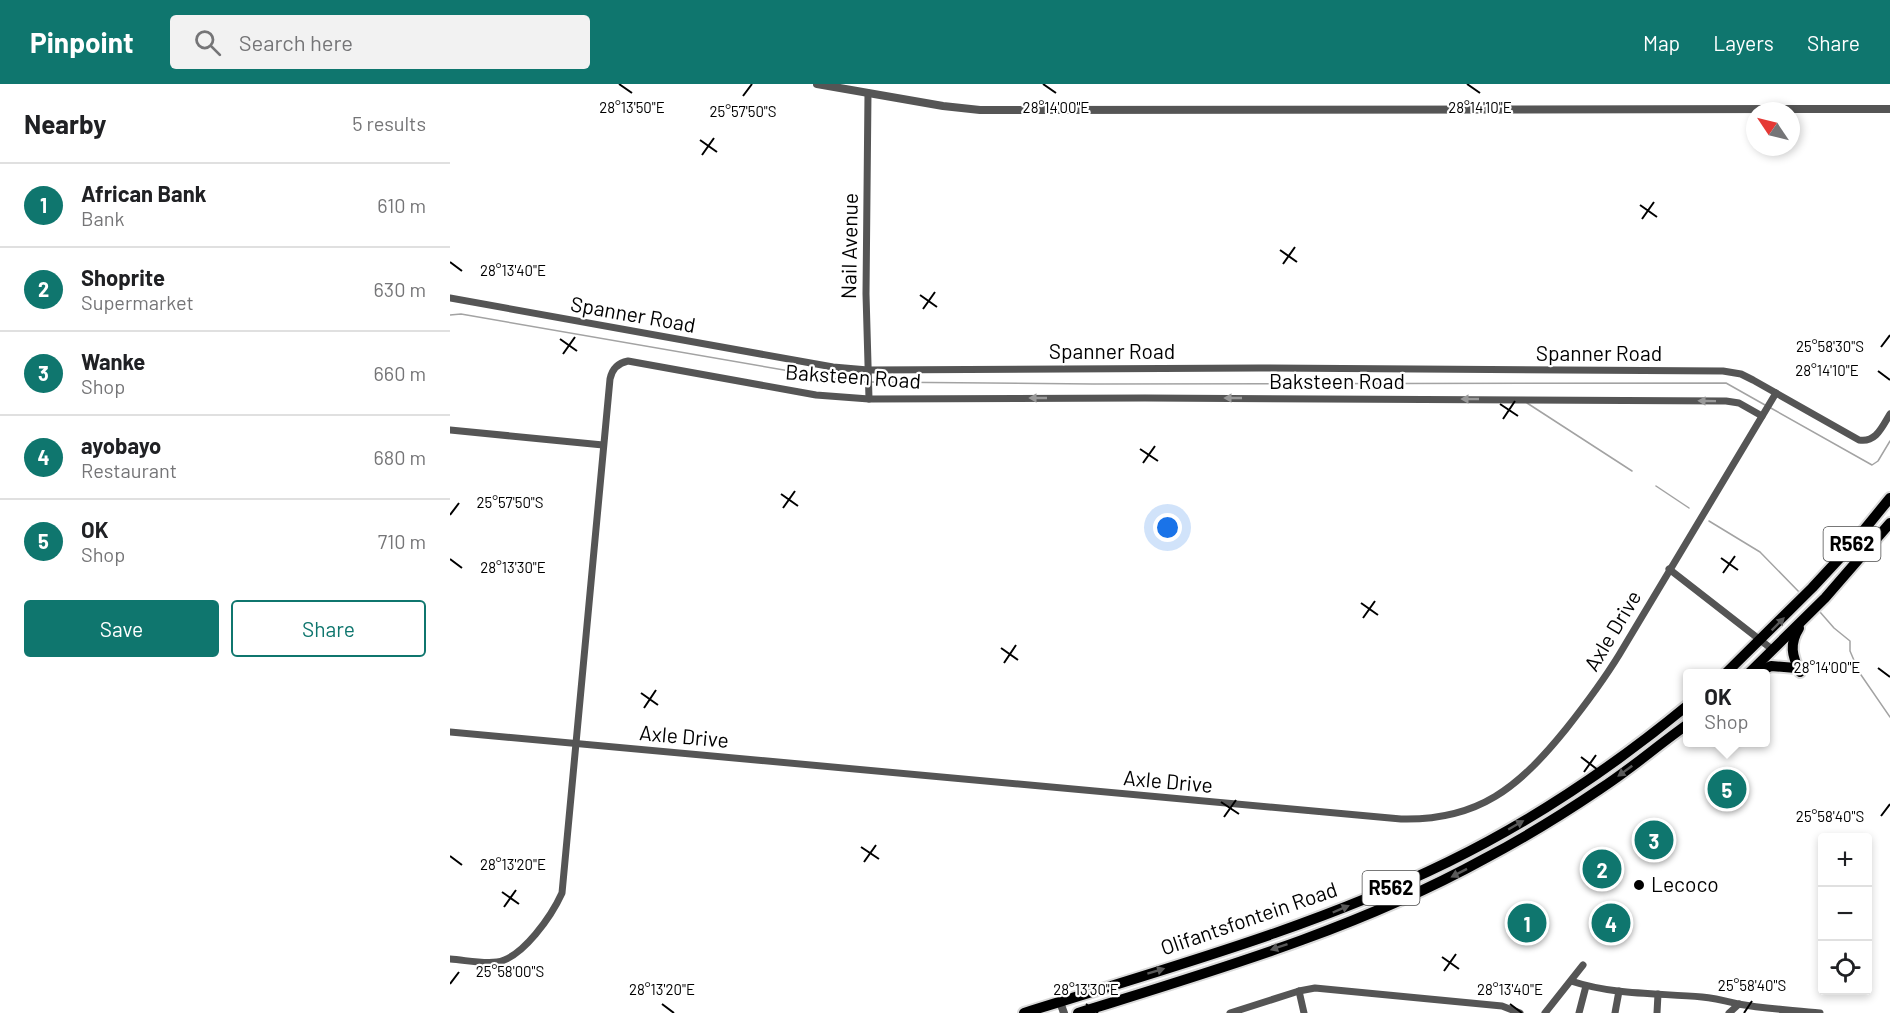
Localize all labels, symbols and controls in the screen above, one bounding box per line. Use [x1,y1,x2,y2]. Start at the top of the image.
search box [170,15,590,69]
text: Pinpoint [30,25,134,59]
icon: search [191,26,224,59]
text: Search here [239,29,353,55]
text: Map [1643,30,1680,55]
text: Layers [1713,30,1774,55]
text: Share [1807,30,1860,55]
text: 28°13'50"E [599,98,665,116]
text: 28°14'00"E [1023,98,1089,116]
text: 28°14'10"E [1448,98,1512,116]
text: 25°57'50"S [709,102,777,120]
north arrow [1746,102,1800,156]
text: Nearby [24,108,106,139]
text: 5 results [352,111,426,135]
text: African Bank [81,180,206,206]
text: 1 [40,193,47,217]
text: 610 m [377,193,426,217]
street label: Nail Avenue [835,193,862,299]
text: Bank [81,206,124,230]
text: 28°13'40"E [480,261,546,279]
text: Shoprite [81,264,165,290]
text: 2 [38,277,49,301]
text: 630 m [374,277,426,301]
text: Supermarket [81,290,194,314]
street label: Spanner Road [569,290,698,337]
text: 25°58'30"S [1796,337,1864,355]
street label: Spanner Road [1049,338,1175,363]
street label: Spanner Road [1536,340,1662,365]
text: Wanke [81,348,145,374]
street label: Baksteen Road [784,358,922,393]
text: 3 [38,361,49,385]
text: 660 m [374,361,426,385]
text: 28°14'10"E [1795,361,1859,379]
street label: Baksteen Road [1269,368,1405,393]
text: Shop [81,374,125,398]
one-way arrow [1028,393,1047,403]
one-way arrow [1223,393,1242,403]
one-way arrow [1460,394,1479,404]
one-way arrow [1697,396,1716,405]
text: ayobayo [81,432,161,458]
text: 4 [37,445,50,469]
text: 680 m [373,445,426,469]
text: Restaurant [81,458,177,482]
text: 25°57'50"S [476,493,544,511]
your location [1153,513,1182,542]
text: OK [81,516,108,542]
road number: R562 [1824,527,1880,561]
text: 5 [38,529,49,553]
text: 710 m [378,529,426,553]
text: Shop [81,542,125,566]
text: 28°13'30"E [480,558,546,576]
street label: Axle Drive [1578,585,1646,675]
button: Save [24,600,219,657]
button: Share [231,600,426,657]
one-way arrow [1770,617,1784,631]
text: 28°14'00"E [1794,658,1860,676]
popup [1683,669,1770,747]
text: OK [1704,683,1732,709]
text: Shop [1704,709,1749,733]
street label: Axle Drive [638,719,730,752]
street label: Axle Drive [1122,764,1214,797]
one-way arrow [1618,765,1634,777]
pin: 5 [1708,766,1746,812]
text: 25°58'40"S [1796,807,1864,825]
pin: 3 [1634,818,1674,862]
one-way arrow [1508,820,1525,830]
map controls [1818,833,1872,995]
button: + [1818,833,1872,887]
pin: 2 [1582,846,1622,892]
text: 28°13'20"E [480,855,546,873]
one-way arrow [1450,867,1468,877]
road number: R562 [1362,871,1420,905]
place label: Lecoco [1651,871,1719,896]
street label: Olifantsfontein Road [1157,876,1340,960]
marker: Lecoco [1632,878,1646,892]
button: − [1818,887,1872,941]
pin: 1 [1508,900,1546,946]
pin: 4 [1592,900,1630,946]
one-way arrow [1332,904,1350,914]
button: locate [1818,941,1872,995]
one-way arrow [1270,943,1288,953]
text: 25°58'00"S [476,962,544,980]
one-way arrow [1147,966,1165,976]
text: 25°58'40"S [1718,976,1786,994]
text: 28°13'20"E [629,980,695,998]
text: 28°13'30"E [1053,980,1119,998]
text: 28°13'40"E [1477,980,1543,998]

